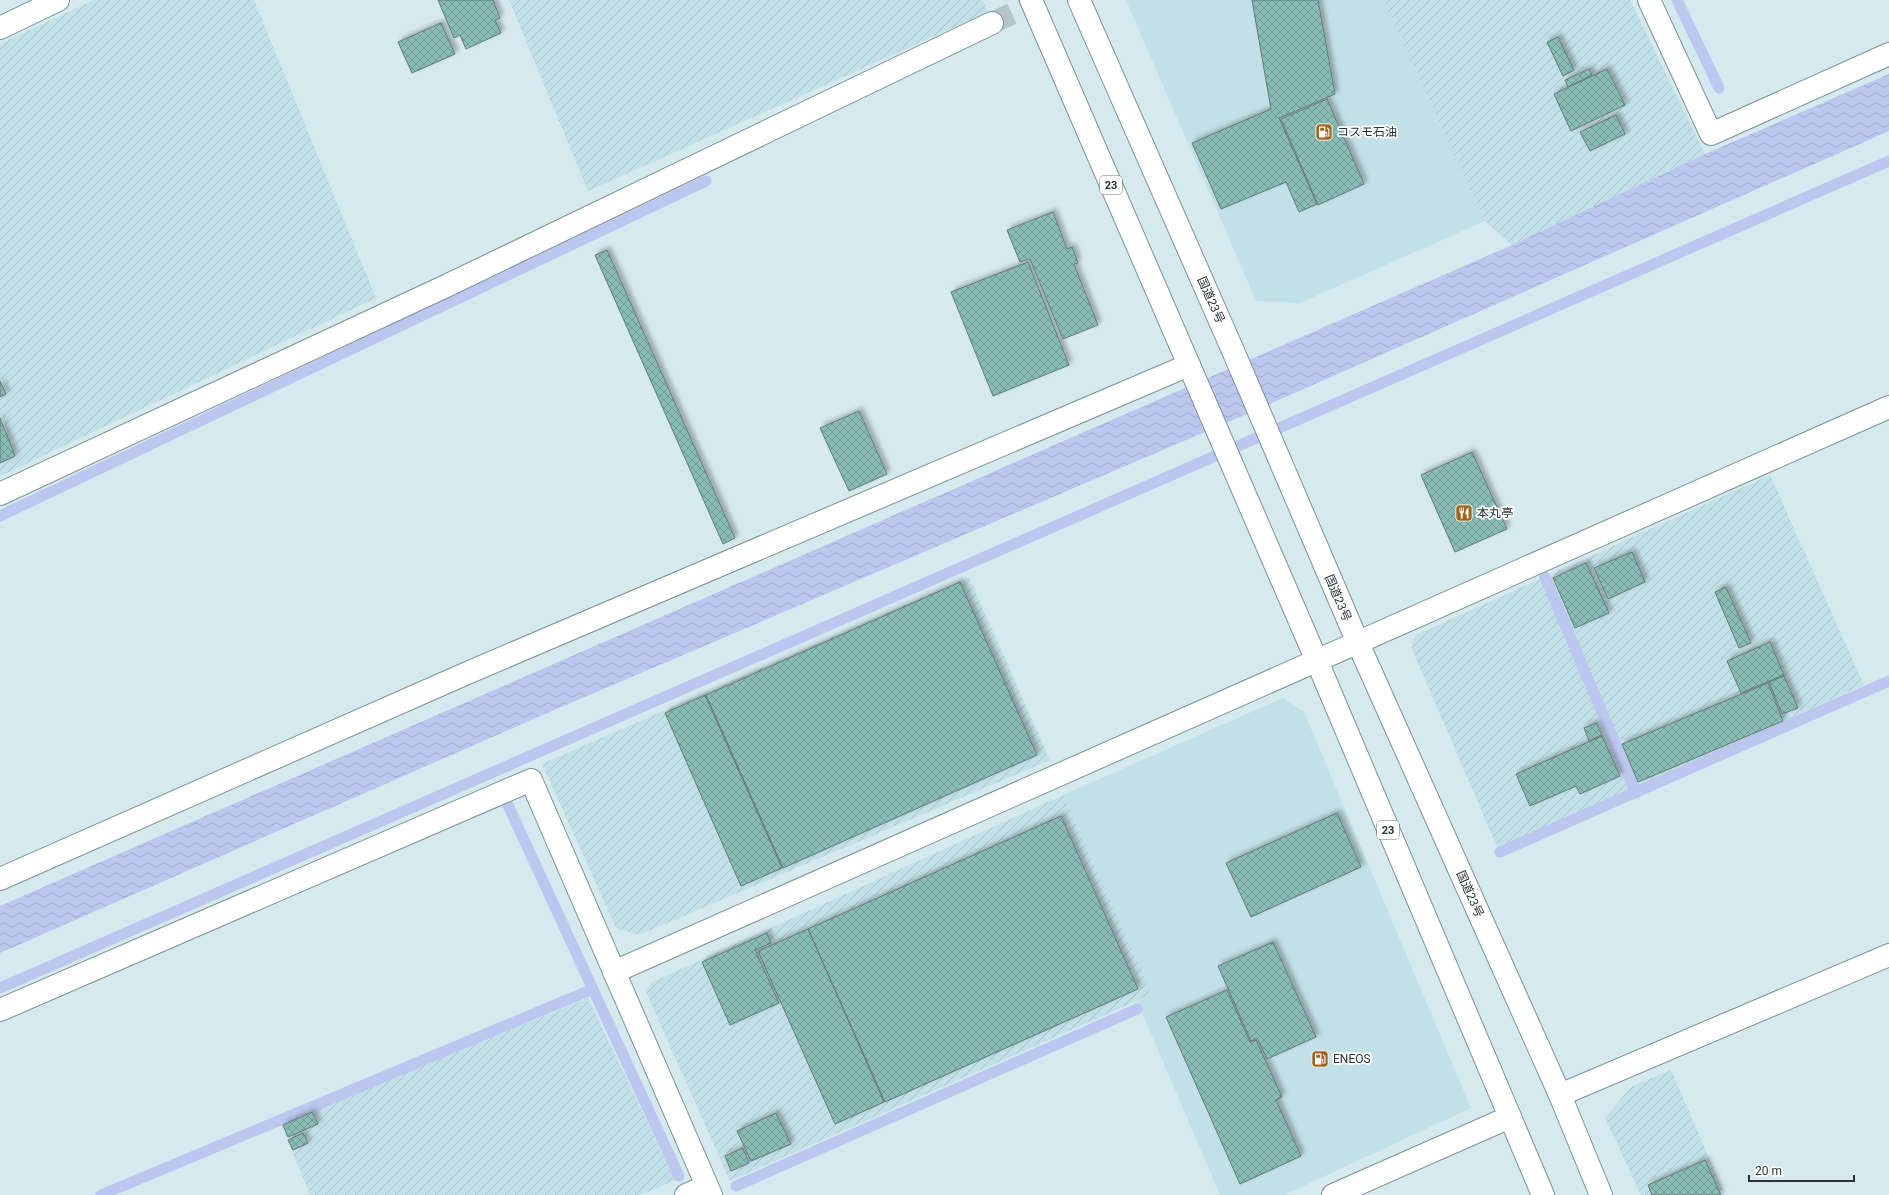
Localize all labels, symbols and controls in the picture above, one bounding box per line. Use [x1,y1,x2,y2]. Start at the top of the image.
fuel station icon: コスモ石油 [1314,122,1334,142]
place label: コスモ石油 [1337,125,1397,139]
road number: 23 [1100,176,1122,194]
street label: 国道23号 [1195,275,1227,325]
restaurant icon: 本丸亭 [1454,503,1474,523]
place label: 本丸亭 [1477,506,1513,520]
street label: 国道23号 [1322,572,1354,624]
road number: 23 [1377,821,1399,839]
street label: 国道23号 [1454,869,1486,919]
fuel station icon: ENEOS [1310,1049,1330,1069]
place label: ENEOS [1333,1052,1371,1066]
scale bar [1749,1157,1854,1183]
text: 20 m [1755,1164,1782,1178]

